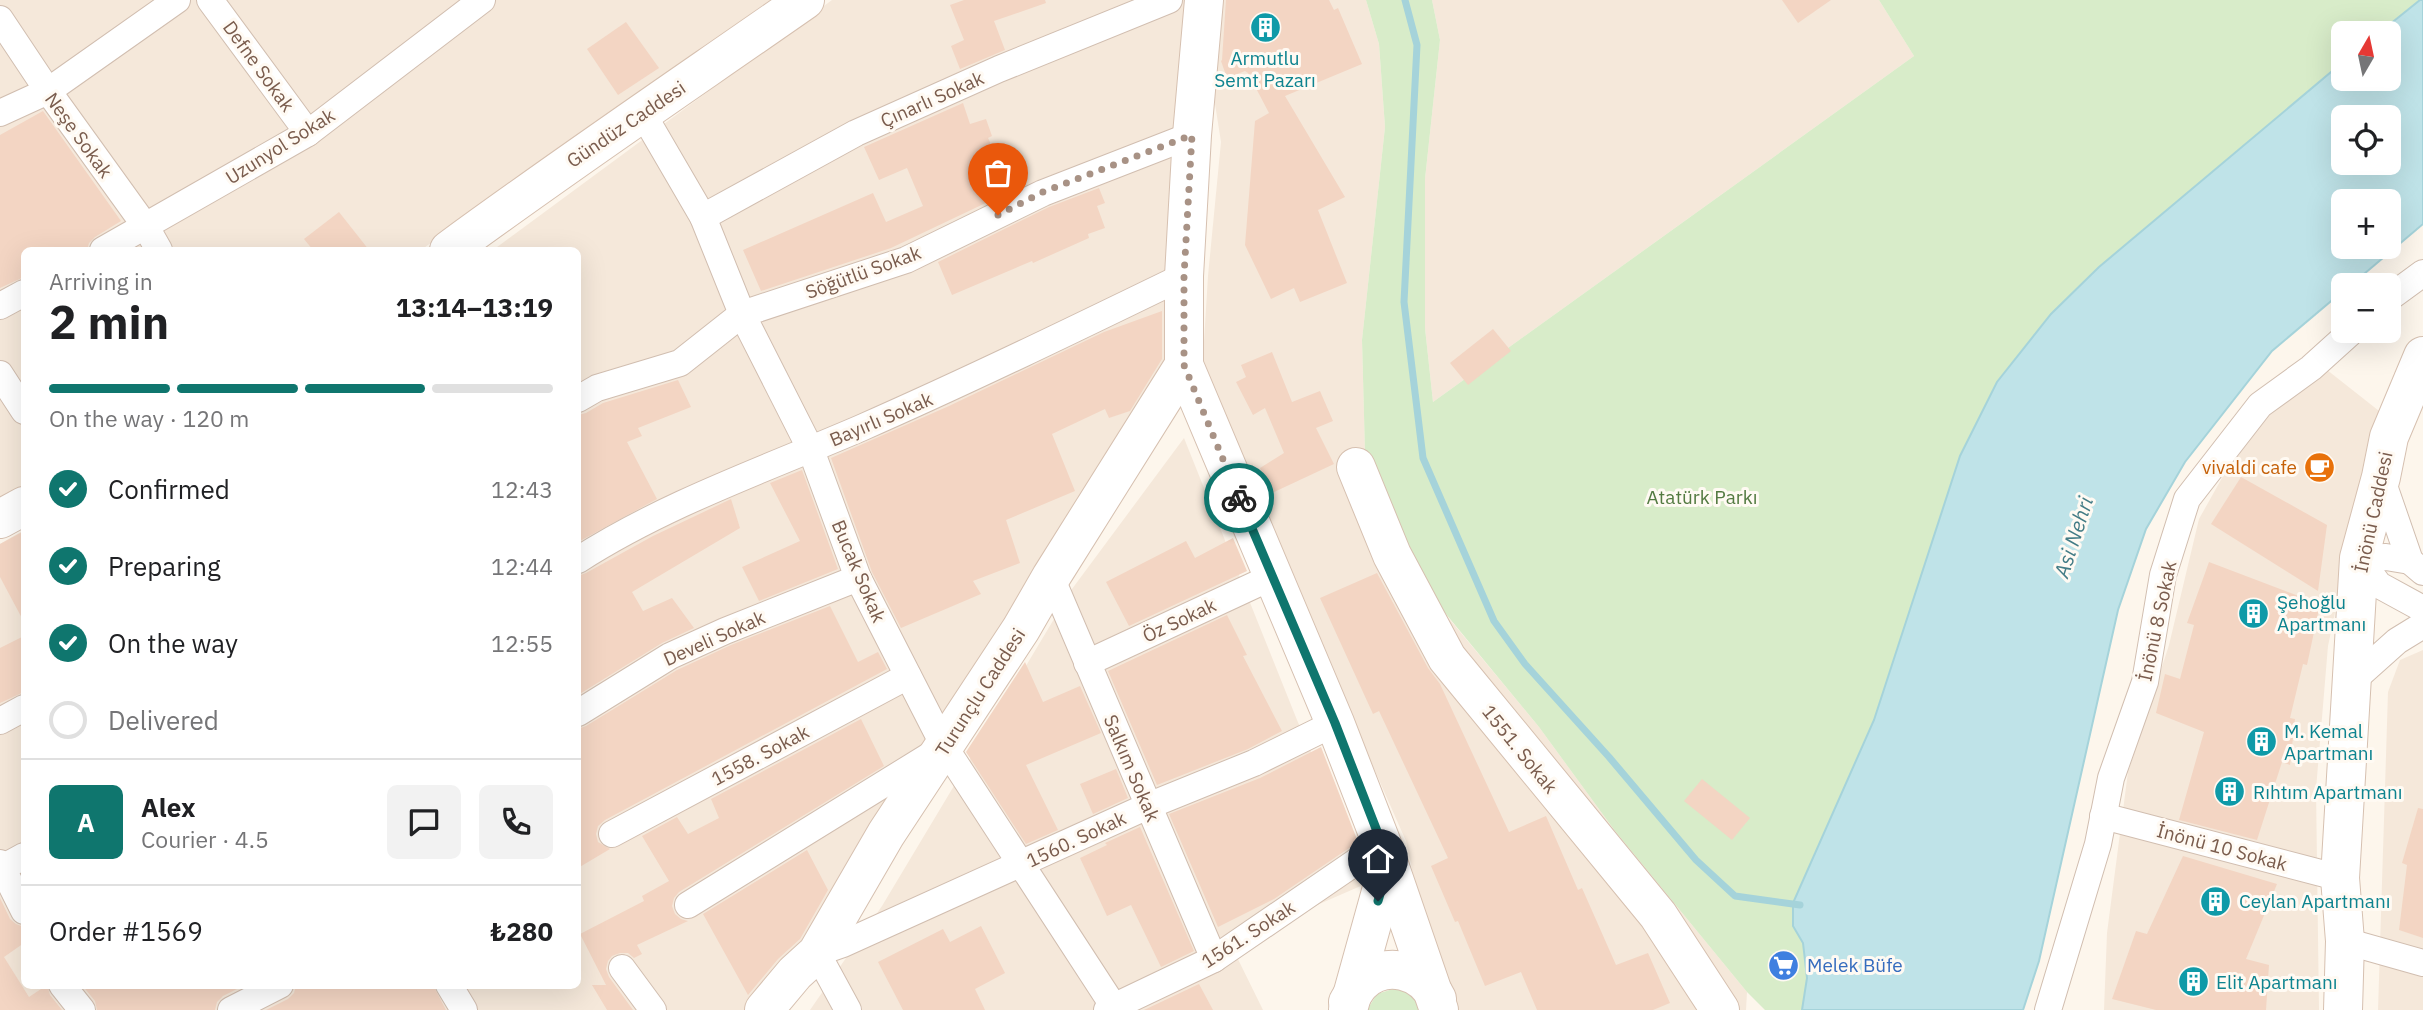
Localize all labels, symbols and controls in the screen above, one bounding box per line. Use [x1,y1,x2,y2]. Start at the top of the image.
building icon: Armutlu Semt Pazarı [1248,10,1282,44]
street label: Defne Sokak [218,16,300,116]
north arrow [2331,21,2401,91]
map controls [2331,21,2401,343]
place label: Armutlu Semt Pazarı [1214,46,1316,92]
street label: Çınarlı Sokak [877,66,987,132]
street label: Gündüz Caddesi [562,75,690,173]
street label: Neşe Sokak [40,88,118,182]
street label: Uzunyol Sokak [221,103,339,189]
button: locate [2331,105,2401,175]
pin [968,143,1028,215]
icon: bag [979,154,1017,192]
button: + [2331,189,2401,259]
street label: Söğütlü Sokak [802,240,924,304]
text: Arriving in [49,266,153,296]
button: − [2331,273,2401,343]
text: 13:14–13:19 [396,290,553,324]
text: 2 min [49,292,169,352]
street label: Bayırlı Sokak [826,386,936,452]
text: On the way · 120 m [49,403,249,433]
street label: İnönü Caddesi [2348,449,2398,575]
cafe icon: vivaldi cafe [2303,450,2337,484]
place label: vivaldi cafe [2202,455,2297,479]
courier [1204,463,1274,533]
icon: check [49,470,87,508]
text: Confirmed [108,472,230,506]
text: 12:43 [491,474,553,504]
icon: bike [1220,479,1258,517]
park label: Atatürk Parkı [1646,485,1758,509]
water label: Asi Nehri [2046,492,2099,582]
street label: Bucak Sokak [827,516,891,626]
icon: check [49,547,87,585]
text: Preparing [108,549,221,583]
text: 12:44 [491,551,553,581]
street label: İnönü 8 Sokak [2133,558,2181,684]
place label: Şehoğlu Apartmanı [2277,590,2366,636]
street label: Öz Sokak [1138,593,1220,647]
building icon: Şehoğlu Apartmanı [2237,596,2271,630]
street label: Develi Sokak [659,605,769,671]
icon: check [49,624,87,662]
street label: Turunçlu Caddesi [930,624,1030,760]
text: On the way [108,626,238,660]
text: 12:55 [491,628,553,658]
street label: 1551. Sokak [1477,700,1563,798]
text: Delivered [108,703,219,737]
street label: Salkım Sokak [1099,711,1165,825]
street label: 1558. Sokak [707,719,813,791]
place label: M. Kemal Apartmanı [2284,719,2373,765]
building icon: M. Kemal Apartmanı [2244,725,2278,759]
building icon: Rıhtım Apartmanı [2213,775,2247,809]
place label: Rıhtım Apartmanı [2253,780,2403,804]
button: chat [387,785,461,859]
button: phone [479,785,553,859]
text: Alex [141,790,195,824]
text: A [77,805,95,839]
street label: 1560. Sokak [1022,806,1130,872]
street label: İnönü 10 Sokak [2154,818,2290,876]
text: Courier · 4.5 [141,824,269,854]
pin [1348,829,1408,901]
icon: home [1359,840,1397,878]
building icon: Ceylan Apartmanı [2199,884,2233,918]
place label: Ceylan Apartmanı [2239,889,2391,913]
street label: 1561. Sokak [1197,895,1299,973]
text: Order #1569 [49,914,203,948]
text: ₺280 [490,914,553,948]
supermarket icon: Melek Büfe [1767,948,1801,982]
place label: Melek Büfe [1807,953,1903,977]
building icon: Elit Apartmanı [2176,965,2210,999]
place label: Elit Apartmanı [2216,970,2338,994]

